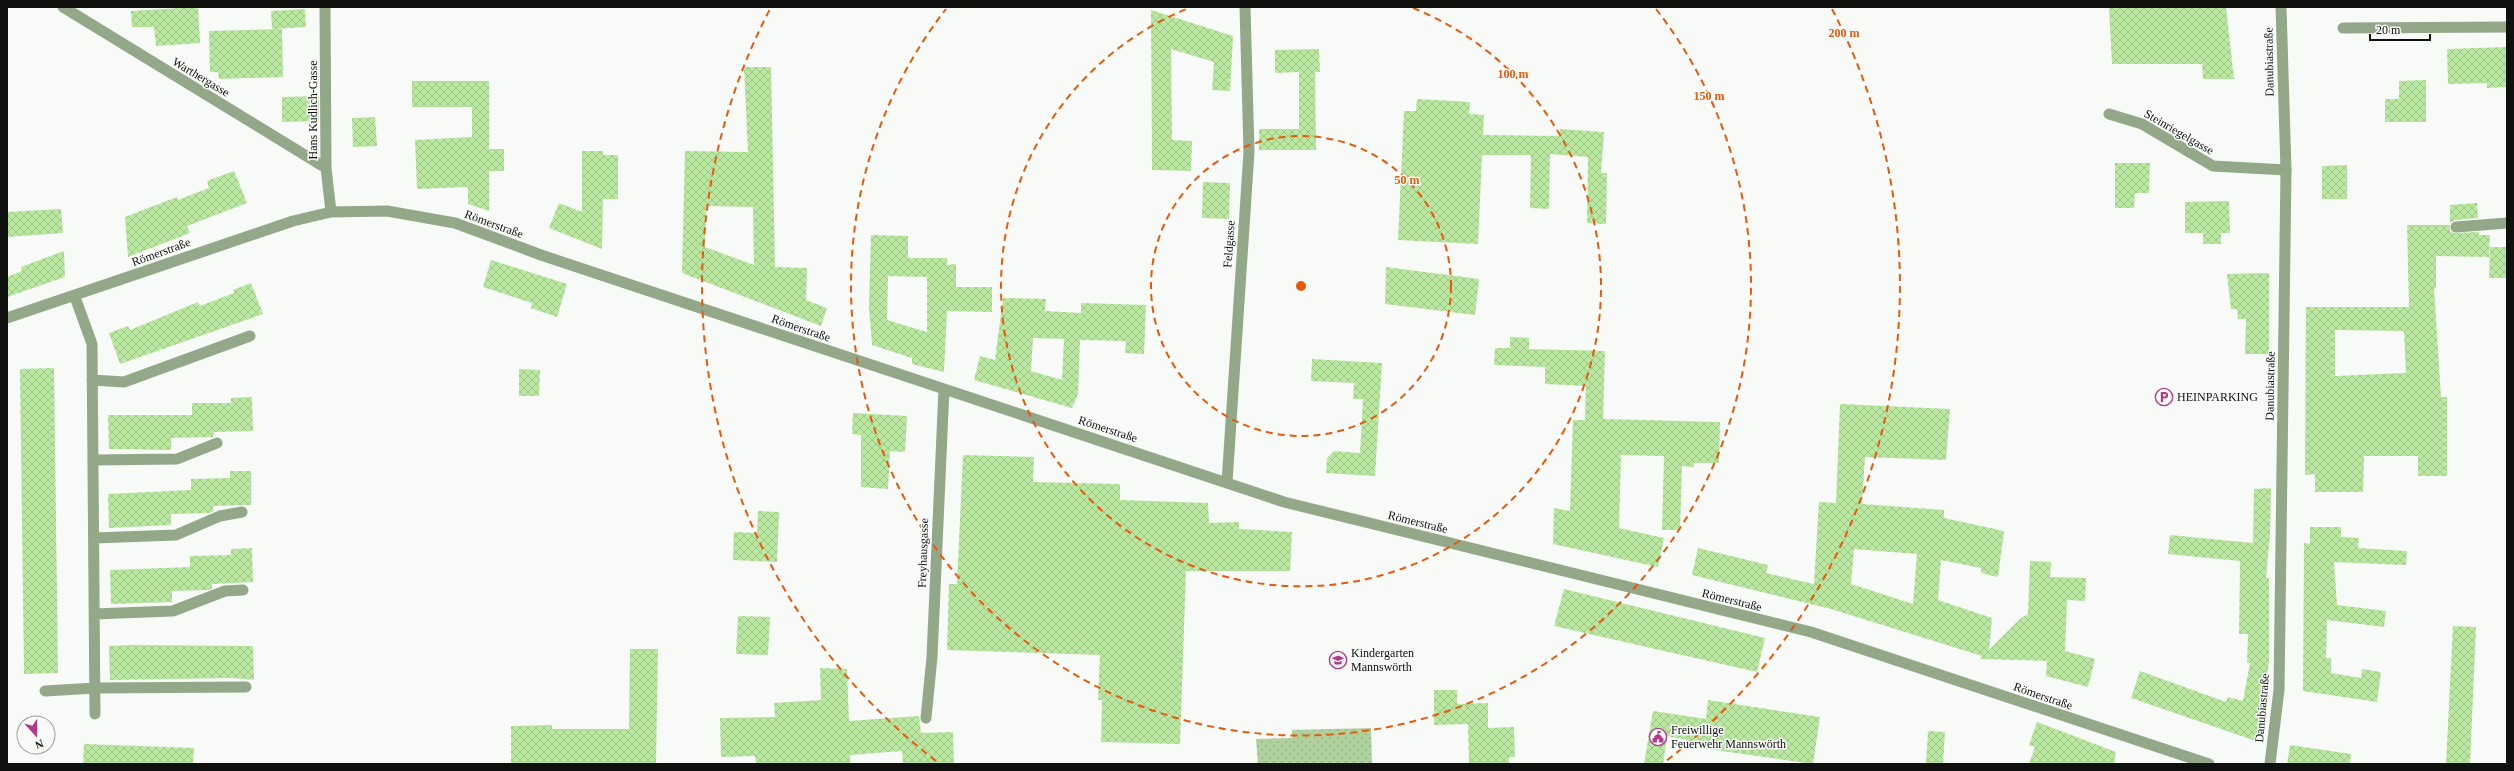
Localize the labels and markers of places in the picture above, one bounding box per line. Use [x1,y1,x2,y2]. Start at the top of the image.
centre of rings [1294,279,1308,293]
parking icon: HEINPARKING [2154,387,2174,407]
place label: HEINPARKING [2177,390,2258,404]
place label: Kindergarten Mannswörth [1351,646,1414,674]
school or university icon: Kindergarten Mannswörth [1328,650,1348,670]
place label: Freiwillige Feuerwehr Mannswörth [1671,723,1786,751]
public building icon: Freiwillige Feuerwehr Mannswörth [1648,727,1668,747]

